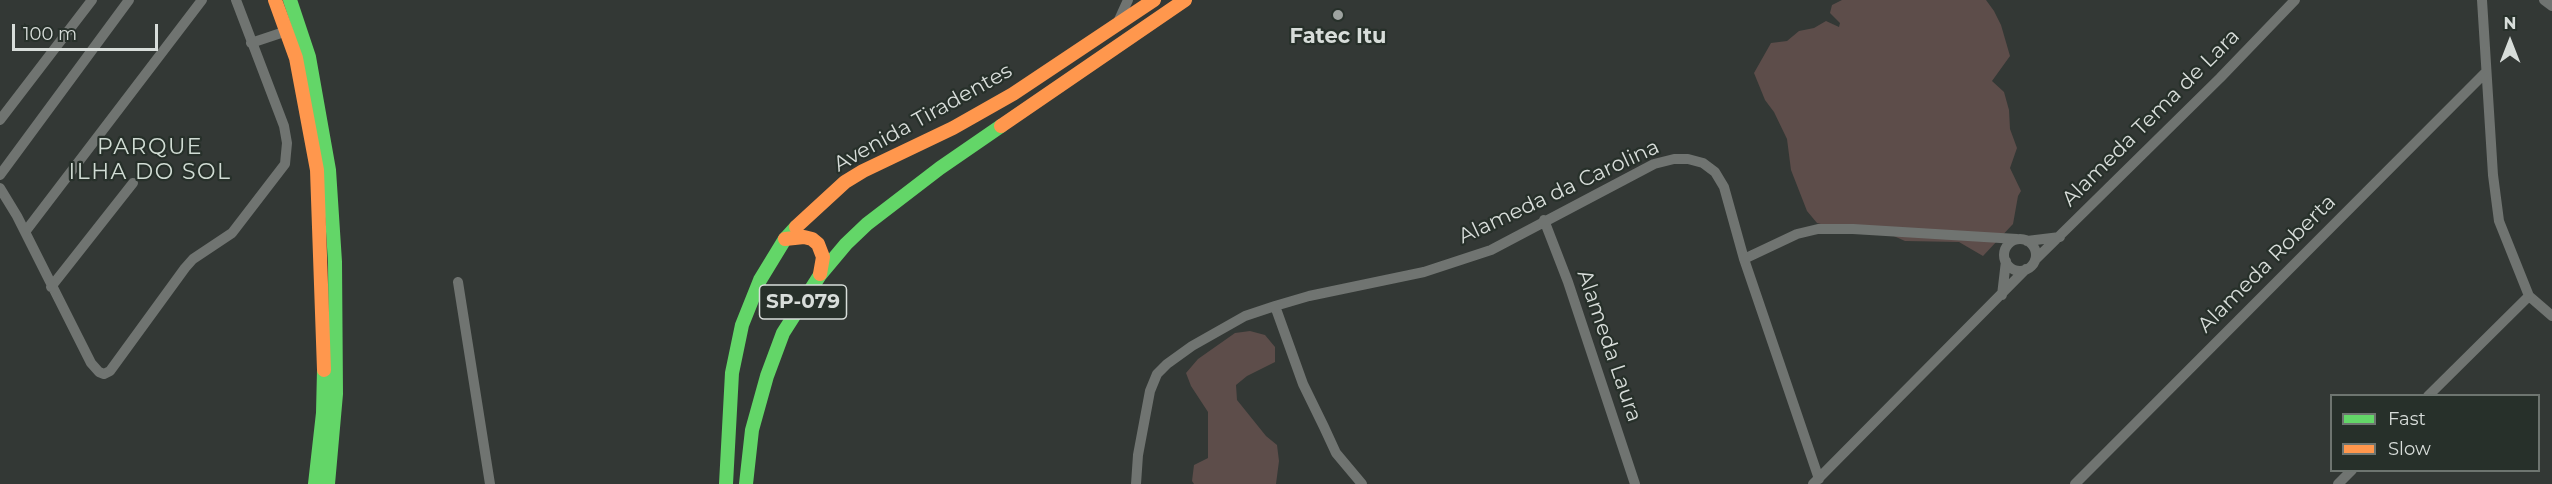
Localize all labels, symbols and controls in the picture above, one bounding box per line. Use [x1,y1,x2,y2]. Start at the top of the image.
marker: Fatec Itu [1331,8,1345,22]
scale bar [15,12,160,50]
north arrow [2480,12,2540,72]
text: N [2504,14,2516,33]
text: 100 m [23,23,77,45]
place label: Fatec Itu [1290,24,1386,50]
street label: Alameda Tema de Lara [2057,24,2245,212]
street label: Avenida Tiradentes [829,58,1017,178]
street label: Alameda da Carolina [1455,134,1663,250]
district label: PARQUE ILHA DO SOL [69,135,231,186]
street label: Alameda Roberta [2193,190,2341,338]
street label: Alameda Laura [1571,267,1647,425]
road number: SP-079 [760,285,846,319]
legend [2330,394,2540,472]
text: Fast [2388,408,2426,430]
text: Slow [2388,438,2431,460]

